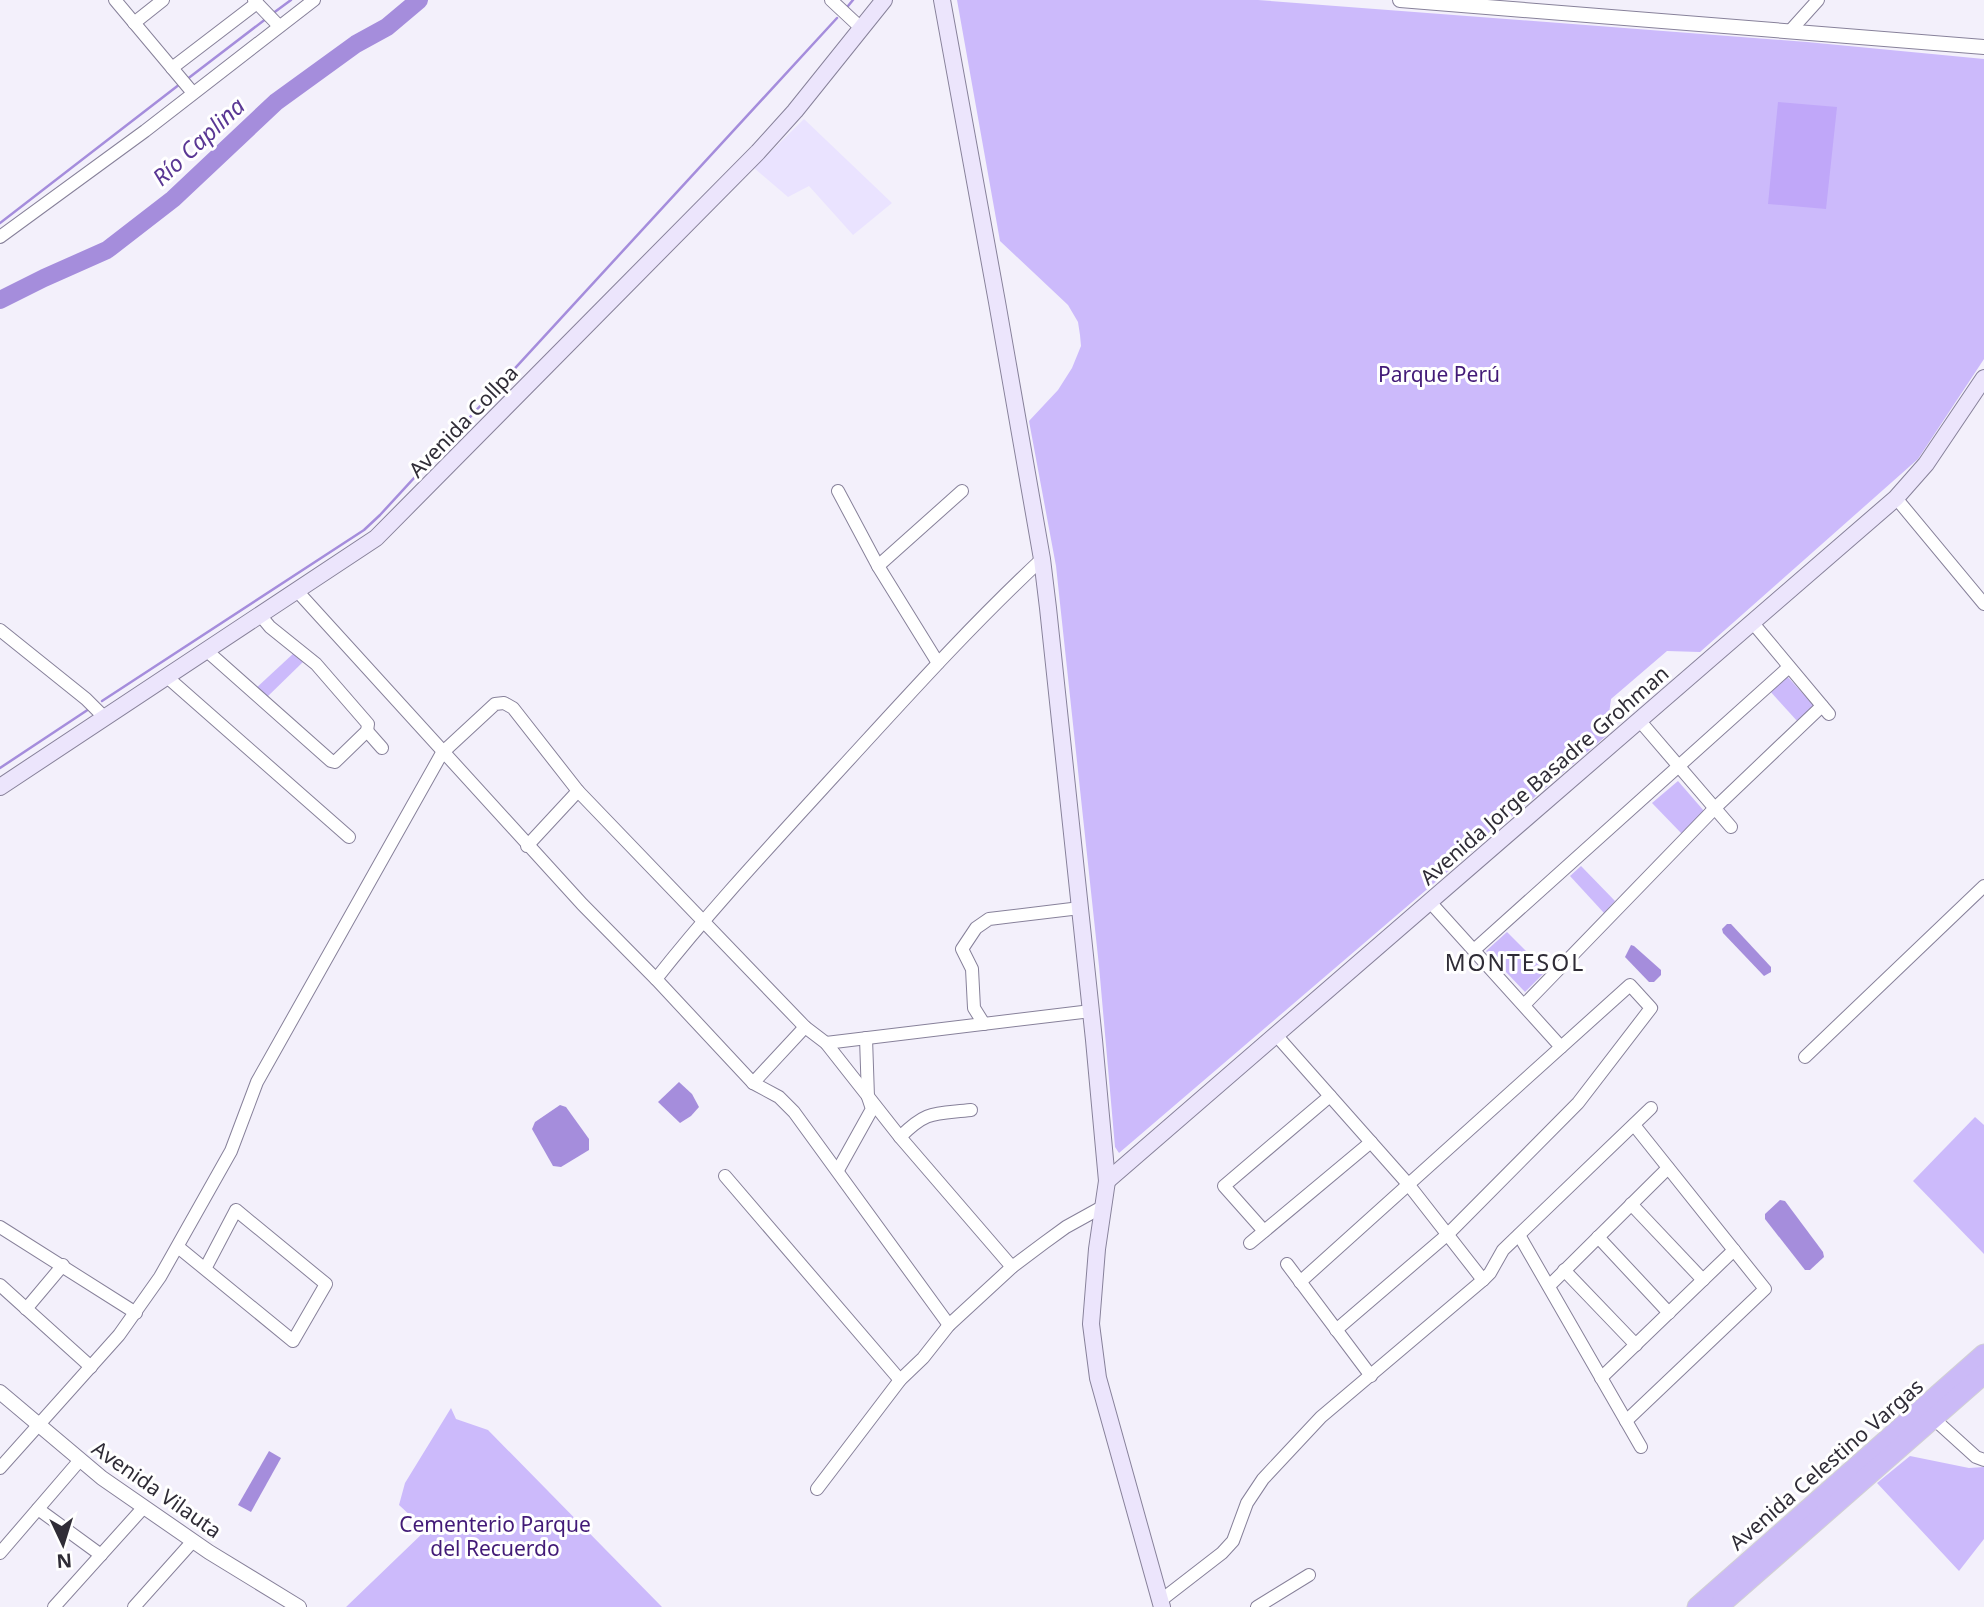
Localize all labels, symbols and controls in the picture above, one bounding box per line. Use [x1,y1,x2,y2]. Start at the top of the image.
water label: Río Caplina [145,90,251,192]
street label: Avenida Collpa [402,359,524,483]
park label: Parque Perú [1378,360,1500,388]
street label: Avenida Jorge Basadre Grohman [1414,659,1674,891]
district label: MONTESOL [1445,946,1585,978]
street label: Avenida Celestino Vargas [1723,1372,1929,1556]
street label: Avenida Vilauta [87,1434,227,1544]
north arrow [28,1509,98,1579]
park label: Cementerio Parque del Recuerdo [399,1510,591,1562]
text: N [56,1547,73,1574]

